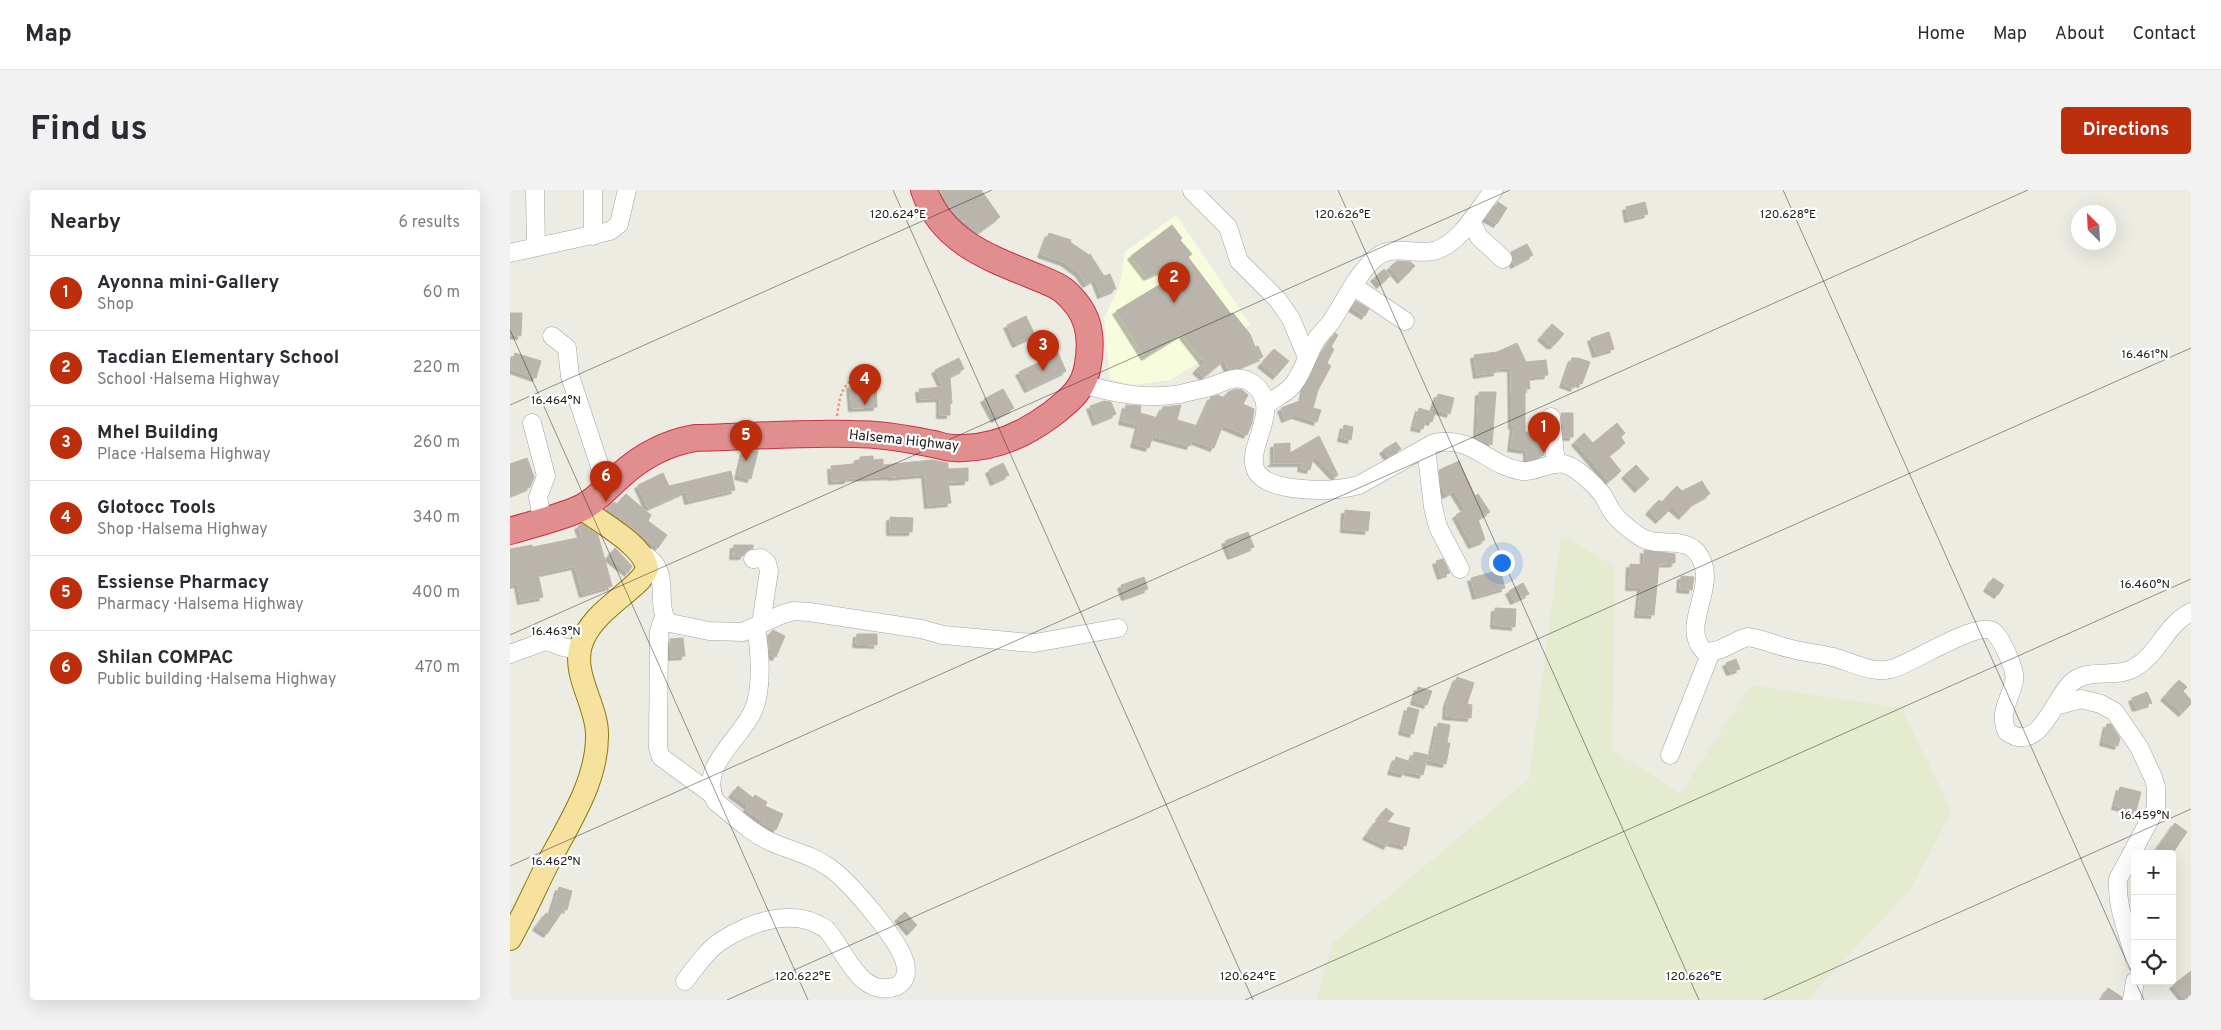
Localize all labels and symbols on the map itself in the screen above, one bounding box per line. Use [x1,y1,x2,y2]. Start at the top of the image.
north arrow [2071,205,2116,250]
text: 120.624°E [870,207,926,223]
text: 120.626°E [1315,207,1371,223]
text: 120.628°E [1760,207,1816,223]
pin: 2 [1158,262,1190,303]
pin: 3 [1027,330,1059,371]
text: 16.461°N [2122,347,2168,363]
pin: 4 [849,364,881,405]
text: 16.464°N [531,393,581,409]
pin: 1 [1528,412,1560,453]
pin: 5 [730,420,762,461]
street label: Halsema Highway [848,427,960,455]
pin: 6 [590,461,622,502]
your location [1489,550,1515,576]
text: 16.460°N [2120,577,2170,593]
text: 16.463°N [531,624,581,640]
text: 16.459°N [2120,808,2170,824]
text: 16.462°N [531,854,581,870]
text: 120.622°E [775,969,831,985]
text: 120.624°E [1220,969,1276,985]
text: 120.626°E [1666,969,1722,985]

